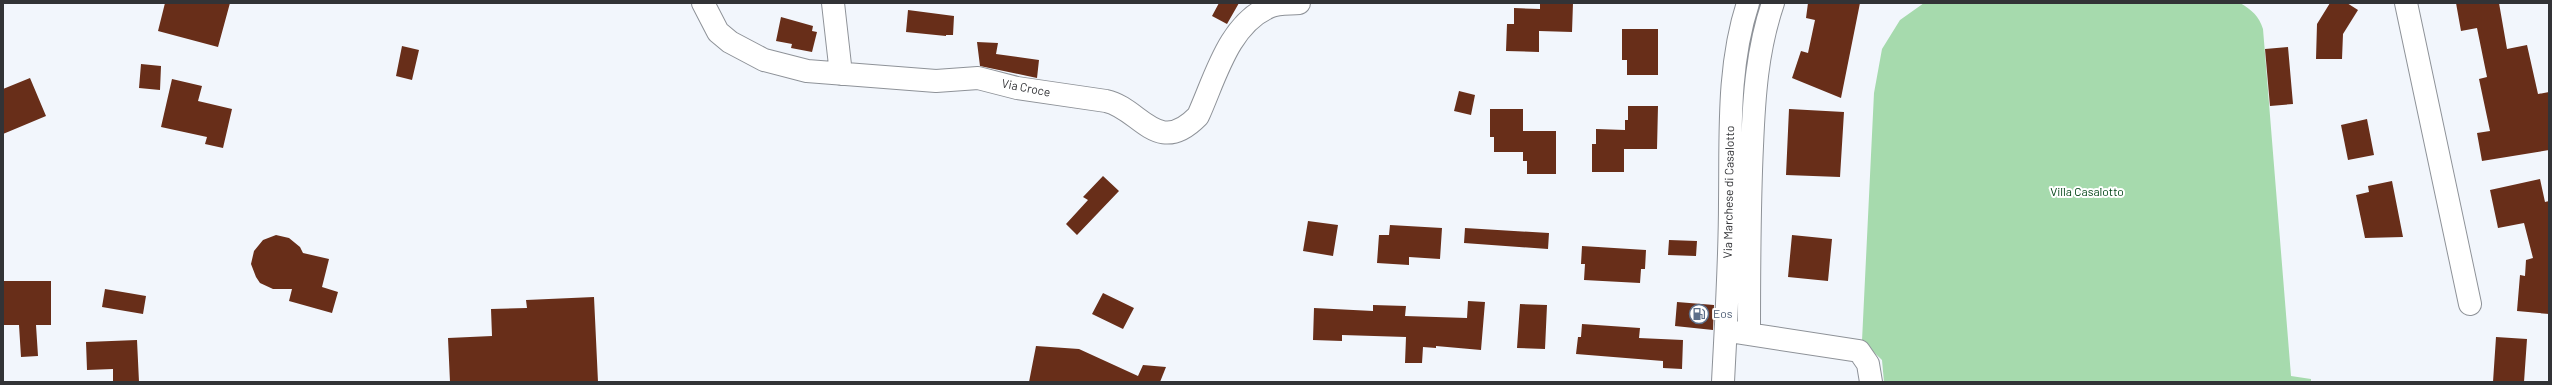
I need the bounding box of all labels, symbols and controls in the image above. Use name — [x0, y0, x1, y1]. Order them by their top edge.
street label: Via Croce — [1001, 75, 1052, 99]
street label: Via Marchese di Casalotto — [1720, 126, 1736, 258]
park label: Villa Casalotto — [2050, 184, 2124, 198]
fuel station icon: Eos — [1688, 303, 1710, 325]
place label: Eos — [1713, 306, 1733, 320]

